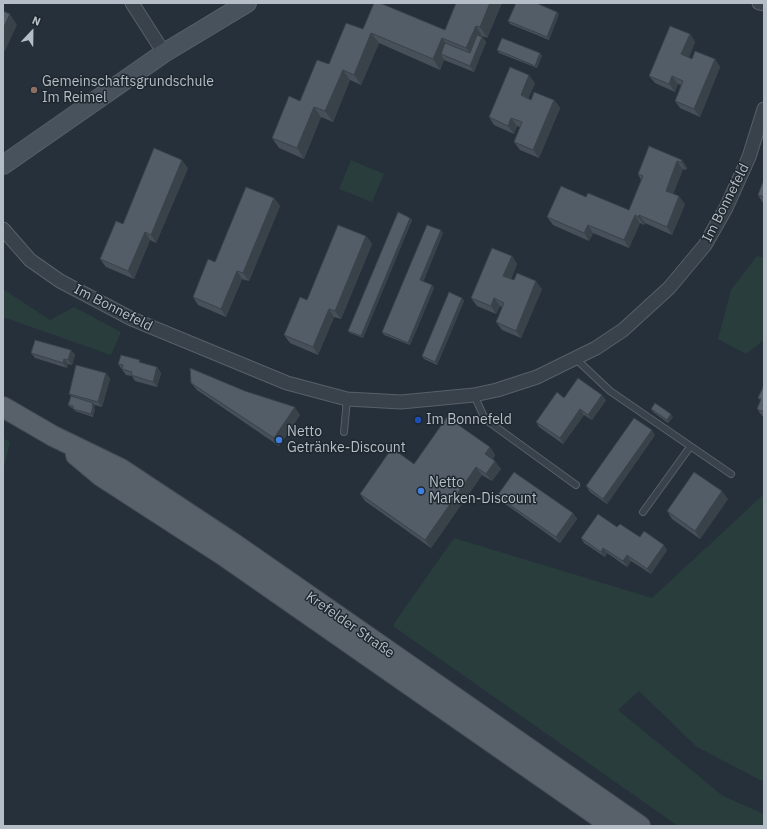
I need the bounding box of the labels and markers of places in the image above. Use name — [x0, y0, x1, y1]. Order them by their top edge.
place label: Gemeinschaftsgrundschule Im Reimel — [42, 74, 214, 106]
marker: Gemeinschaftsgrundschule Im Reimel — [29, 85, 39, 95]
place label: Im Bonnefeld — [426, 412, 512, 428]
marker: Im Bonnefeld — [413, 415, 423, 425]
place label: Netto Getränke-Discount — [287, 424, 406, 456]
marker: Netto Getränke-Discount — [274, 435, 284, 445]
place label: Netto Marken-Discount — [429, 475, 537, 508]
marker: Netto Marken-Discount — [416, 486, 426, 496]

